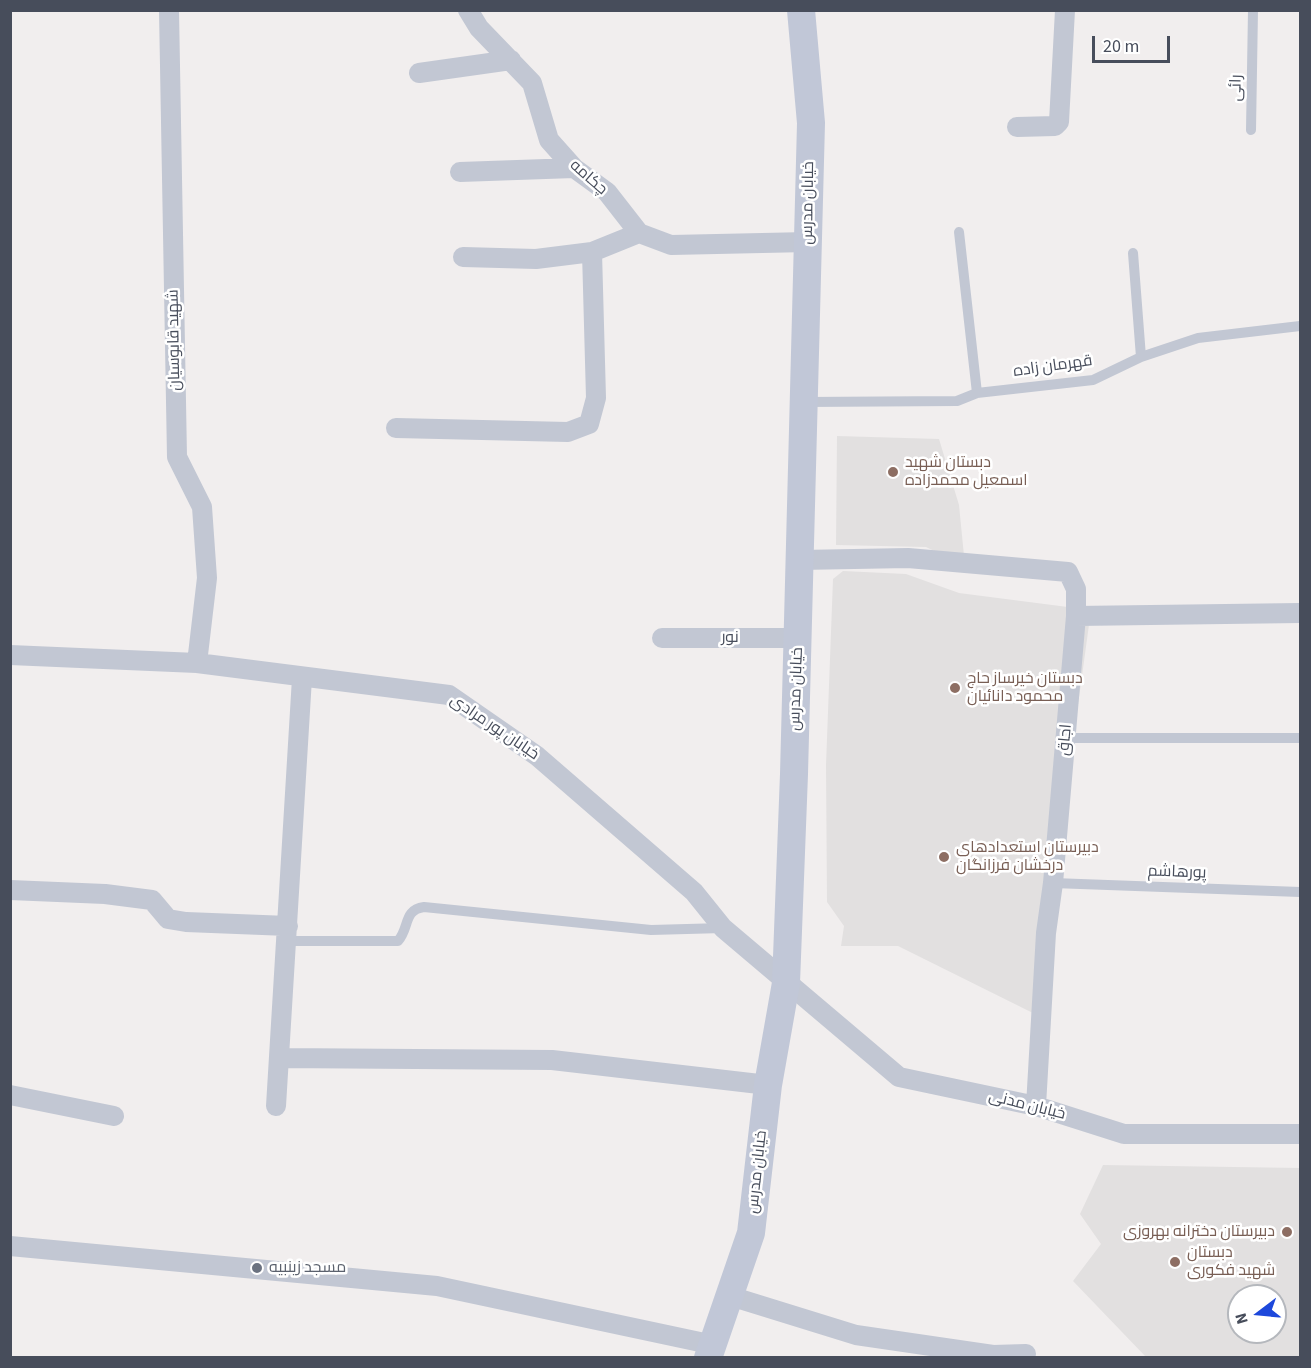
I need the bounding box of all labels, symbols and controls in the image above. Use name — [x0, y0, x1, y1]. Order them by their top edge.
scale bar — [1095, 24, 1173, 62]
text: 20 m — [1103, 34, 1139, 59]
street label: رائی — [1227, 74, 1247, 102]
street label: چکامه — [565, 156, 611, 200]
street label: خیابان مدرس — [799, 161, 819, 245]
street label: شهید قابوسیان — [165, 289, 185, 391]
street label: قهرمان زاده — [1012, 352, 1094, 382]
place label: دبستان شهید اسمعیل محمدزاده — [905, 453, 1027, 491]
marker: دبستان شهید اسمعیل محمدزاده — [886, 465, 900, 479]
street label: نور — [721, 628, 739, 648]
street label: خیابان مدرس — [786, 647, 808, 731]
place label: دبستان خیرساز حاج محمود دانائیان — [967, 669, 1083, 707]
marker: دبستان خیرساز حاج محمود دانائیان — [948, 681, 962, 695]
street label: خیابان پور مرادی — [446, 691, 542, 765]
street label: اجاق — [1055, 723, 1077, 757]
place label: دبیرستان استعدادهای درخشان فرزانگان — [956, 838, 1099, 876]
marker: دبیرستان استعدادهای درخشان فرزانگان — [937, 850, 951, 864]
street label: پورهاشم — [1147, 862, 1207, 884]
street label: خیابان مدنی — [987, 1087, 1067, 1125]
street label: خیابان مدرس — [744, 1129, 772, 1215]
place label: دبیرستان دخترانه بهروزی — [1123, 1222, 1275, 1242]
marker: دبیرستان دخترانه بهروزی — [1280, 1225, 1294, 1239]
place label: دبستان شهید فکوری — [1187, 1243, 1275, 1281]
marker: دبستان شهید فکوری — [1168, 1255, 1182, 1269]
place label: مسجد زینبیه — [269, 1258, 346, 1278]
marker: مسجد زینبیه — [250, 1261, 264, 1275]
north arrow — [1227, 1284, 1287, 1344]
text: N — [1230, 1310, 1254, 1327]

